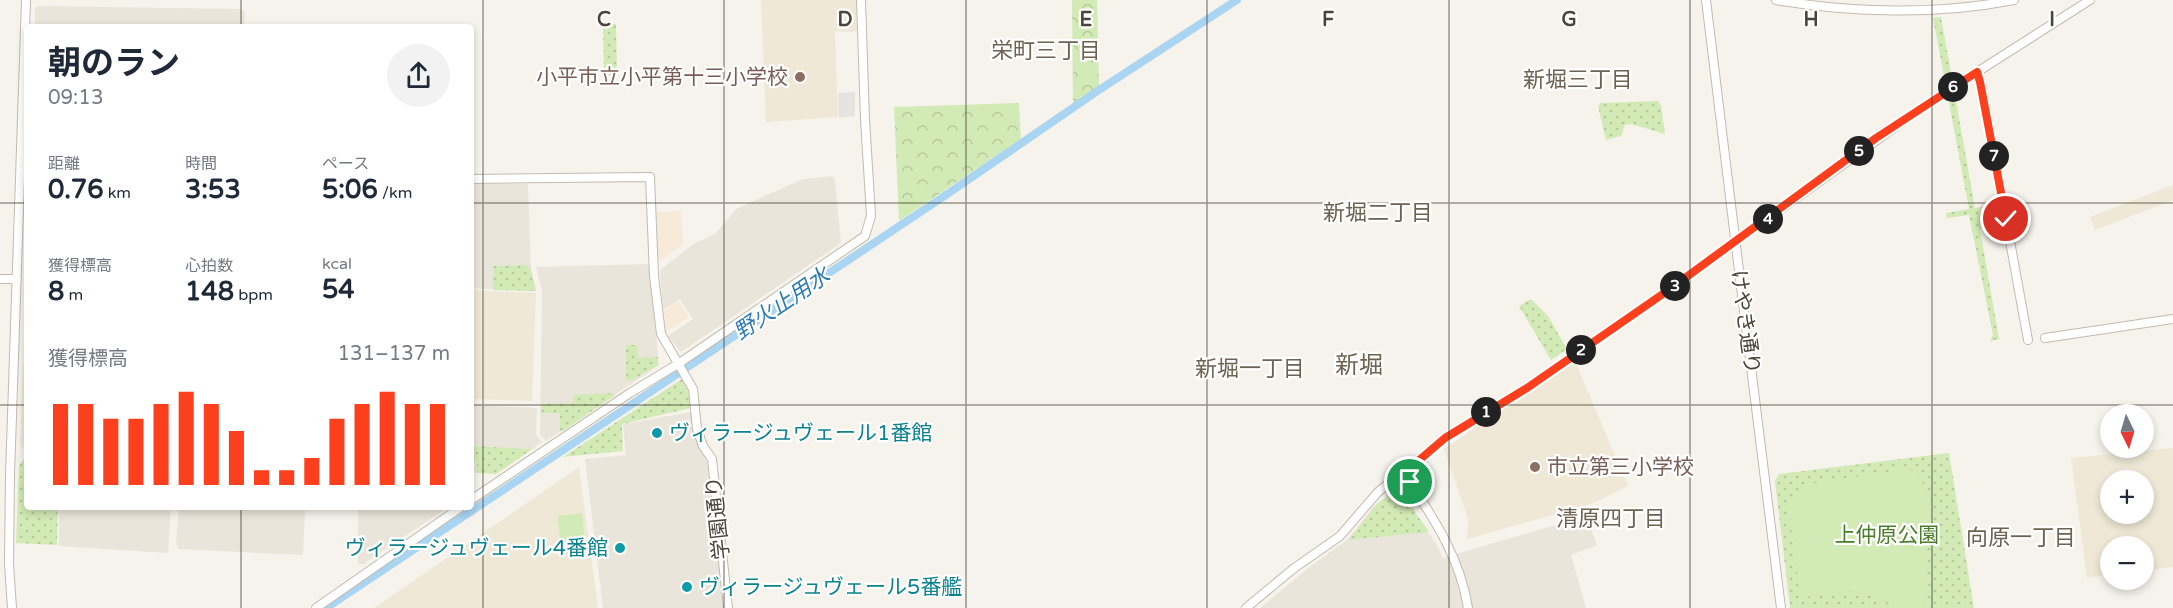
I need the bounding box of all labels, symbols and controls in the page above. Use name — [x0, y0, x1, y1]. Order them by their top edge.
text: C — [597, 8, 611, 32]
text: D — [837, 8, 853, 32]
text: E — [1080, 8, 1093, 32]
text: F — [1322, 8, 1334, 32]
text: G — [1561, 8, 1577, 32]
text: H — [1803, 8, 1819, 32]
text: I — [2049, 8, 2055, 32]
district label: 栄町三丁目 — [991, 38, 1101, 64]
text: 朝のラン — [48, 44, 180, 83]
button: share — [387, 44, 450, 107]
place label: 小平市立小平第十三小学校 — [536, 65, 788, 90]
district label: 新堀三丁目 — [1523, 67, 1633, 93]
marker: 小平市立小平第十三小学校 — [793, 70, 807, 84]
pin: 6 — [1938, 72, 1968, 102]
text: 6 — [1948, 77, 1958, 97]
text: 09:13 — [48, 86, 103, 110]
pin: 5 — [1844, 136, 1874, 166]
text: 5 — [1854, 141, 1864, 161]
pin: 7 — [1979, 141, 2009, 171]
text: 7 — [1989, 146, 1999, 166]
text: 距離 — [48, 154, 80, 174]
text: 時間 — [185, 154, 217, 174]
text: ペース — [322, 154, 369, 174]
text: 0.76 — [48, 174, 103, 205]
text: 3:53 — [185, 174, 241, 205]
text: 5:06 — [322, 174, 378, 205]
text: km — [103, 183, 131, 203]
text: /km — [378, 183, 412, 203]
pin — [1980, 193, 2031, 244]
district label: 新堀二丁目 — [1323, 200, 1433, 226]
icon: check — [1989, 202, 2022, 235]
pin: 4 — [1753, 204, 1783, 234]
text: 4 — [1763, 209, 1773, 229]
text: kcal — [322, 254, 352, 274]
text: 獲得標高 — [48, 256, 112, 276]
text: 心拍数 — [185, 256, 233, 276]
water label: 野火止用水 — [729, 261, 837, 346]
street label: けやき通り — [1725, 268, 1765, 376]
pin: 3 — [1660, 271, 1690, 301]
text: 54 — [322, 274, 355, 305]
text: 8 — [48, 276, 64, 307]
text: 148 — [185, 276, 234, 307]
text: 3 — [1670, 276, 1680, 296]
text: m — [64, 285, 83, 305]
text: bpm — [234, 285, 273, 305]
pin: 2 — [1566, 335, 1596, 365]
text: 2 — [1576, 340, 1586, 360]
text: 131–137 m — [337, 342, 450, 366]
text: 獲得標高 — [48, 347, 128, 371]
district label: 新堀 — [1335, 351, 1383, 380]
district label: 新堀一丁目 — [1195, 356, 1305, 382]
pin: 1 — [1471, 397, 1501, 427]
text: 1 — [1481, 402, 1491, 422]
north arrow — [2100, 404, 2154, 458]
map controls — [2100, 404, 2154, 590]
place label: ヴィラージュヴェール1番館 — [669, 421, 932, 446]
marker: ヴィラージュヴェール1番館 — [650, 426, 664, 440]
place label: 市立第三小学校 — [1547, 455, 1694, 480]
pin — [1384, 456, 1435, 507]
marker: 市立第三小学校 — [1528, 460, 1542, 474]
icon: arrive — [1393, 465, 1426, 498]
button: + — [2100, 470, 2154, 524]
street label: 学園通り — [701, 475, 735, 561]
district label: 清原四丁目 — [1556, 506, 1666, 532]
park label: 上仲原公園 — [1835, 523, 1940, 548]
district label: 向原一丁目 — [1966, 525, 2076, 551]
place label: ヴィラージュヴェール4番館 — [345, 536, 608, 561]
button: − — [2100, 536, 2154, 590]
marker: ヴィラージュヴェール4番館 — [613, 541, 627, 555]
place label: ヴィラージュヴェール5番艦 — [699, 575, 962, 600]
marker: ヴィラージュヴェール5番艦 — [680, 580, 694, 594]

